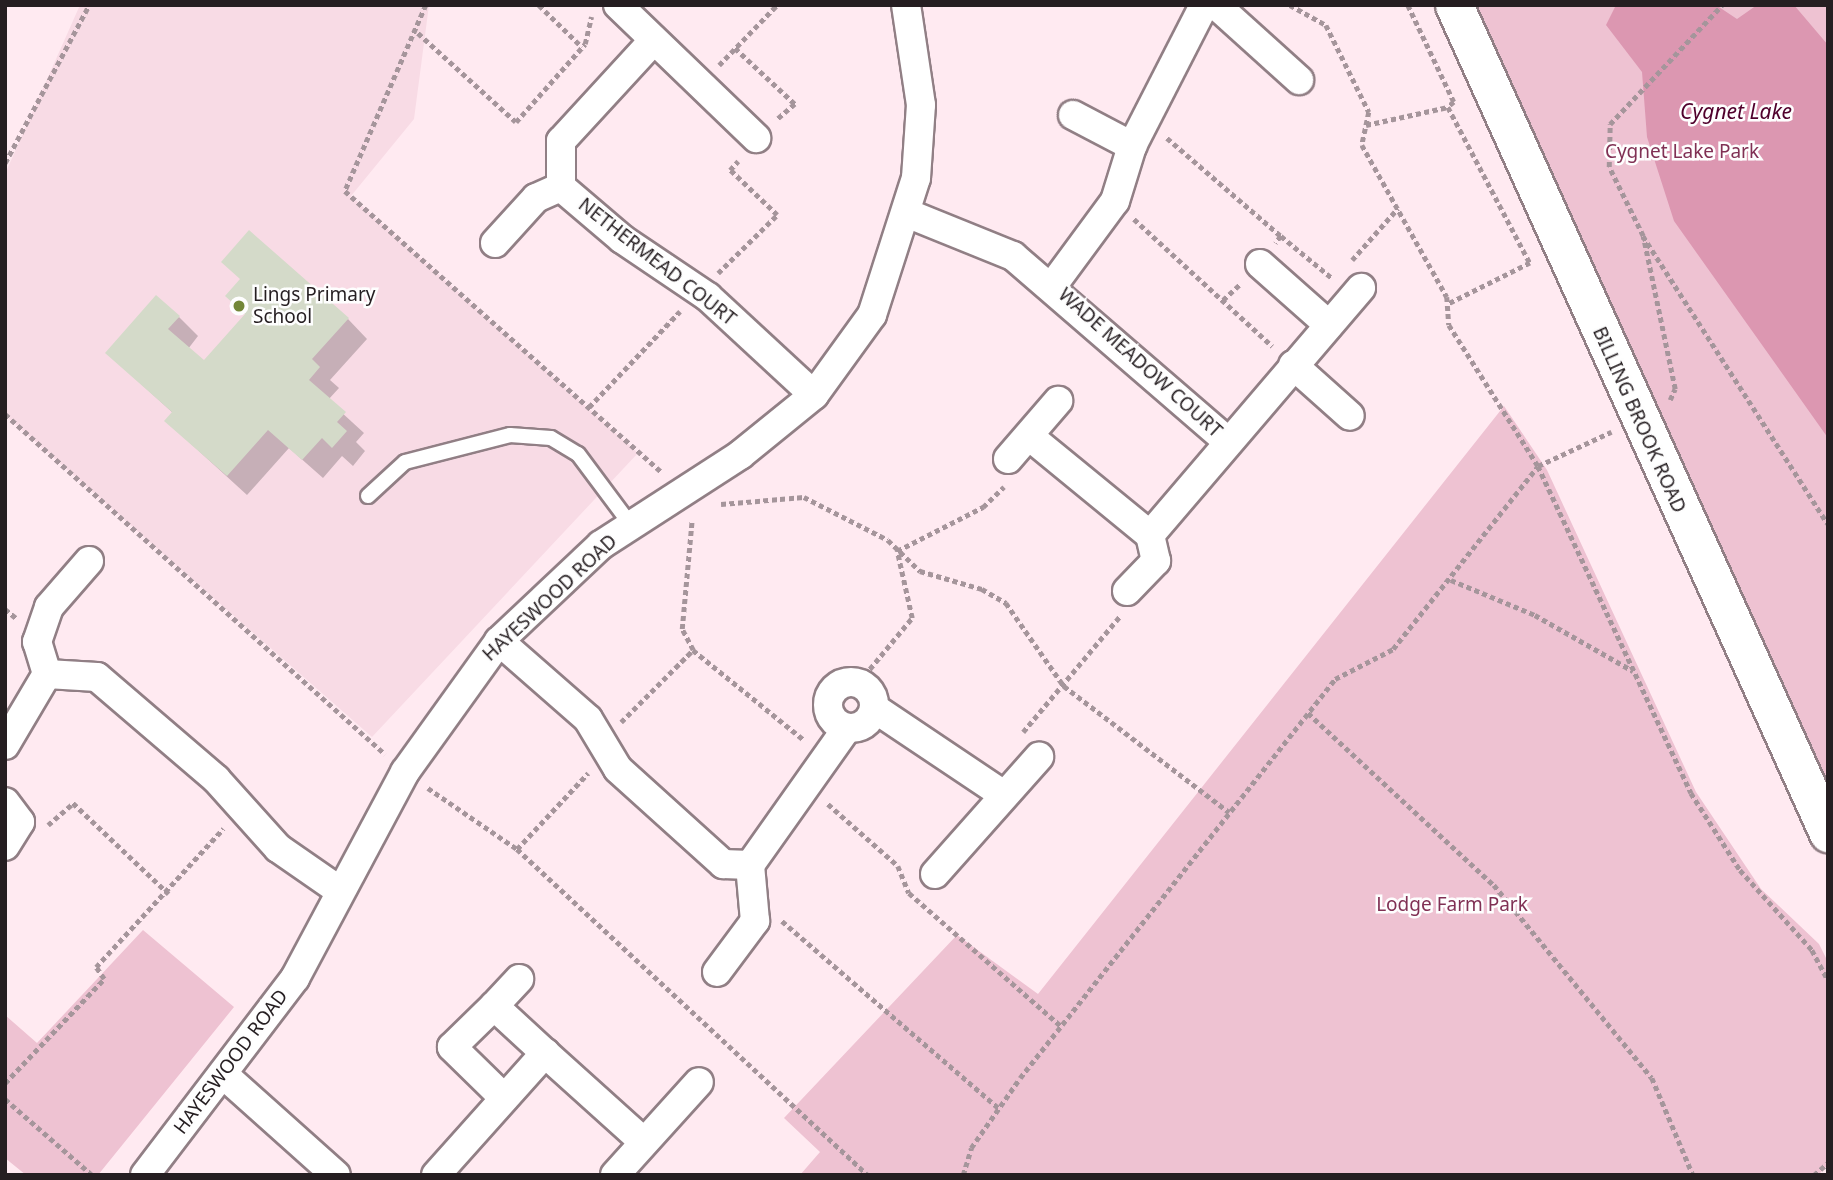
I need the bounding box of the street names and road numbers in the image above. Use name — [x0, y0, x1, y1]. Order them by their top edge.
street label: NETHERMEAD COURT — [574, 193, 740, 331]
street label: WADE MEADOW COURT — [1054, 284, 1226, 442]
street label: BILLING BROOK ROAD — [1588, 323, 1690, 517]
street label: HAYESWOOD ROAD — [478, 530, 622, 666]
street label: HAYESWOOD ROAD — [169, 985, 293, 1139]

